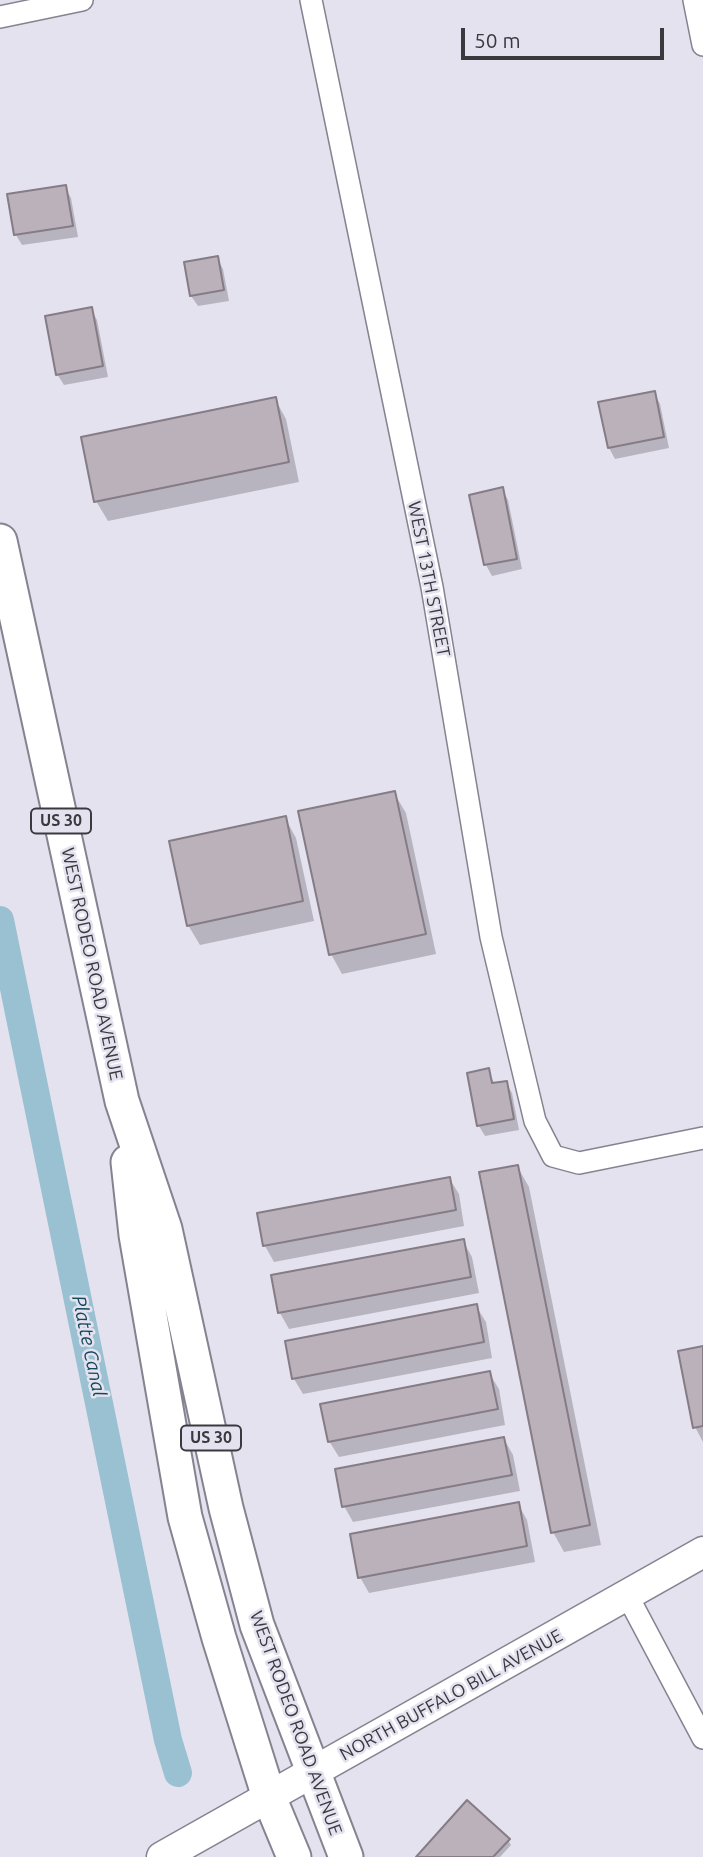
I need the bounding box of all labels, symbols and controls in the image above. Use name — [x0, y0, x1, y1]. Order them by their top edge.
scale bar — [465, 14, 668, 58]
text: 50 m — [474, 28, 521, 52]
street label: WEST 13TH STREET — [403, 499, 455, 659]
road number: US 30 — [31, 808, 91, 834]
street label: WEST RODEO ROAD AVENUE — [57, 846, 127, 1082]
water label: Platte Canal — [67, 1293, 111, 1399]
road number: US 30 — [181, 1426, 241, 1450]
street label: WEST RODEO ROAD AVENUE — [245, 1608, 347, 1838]
street label: NORTH BUFFALO BILL AVENUE — [336, 1625, 566, 1765]

